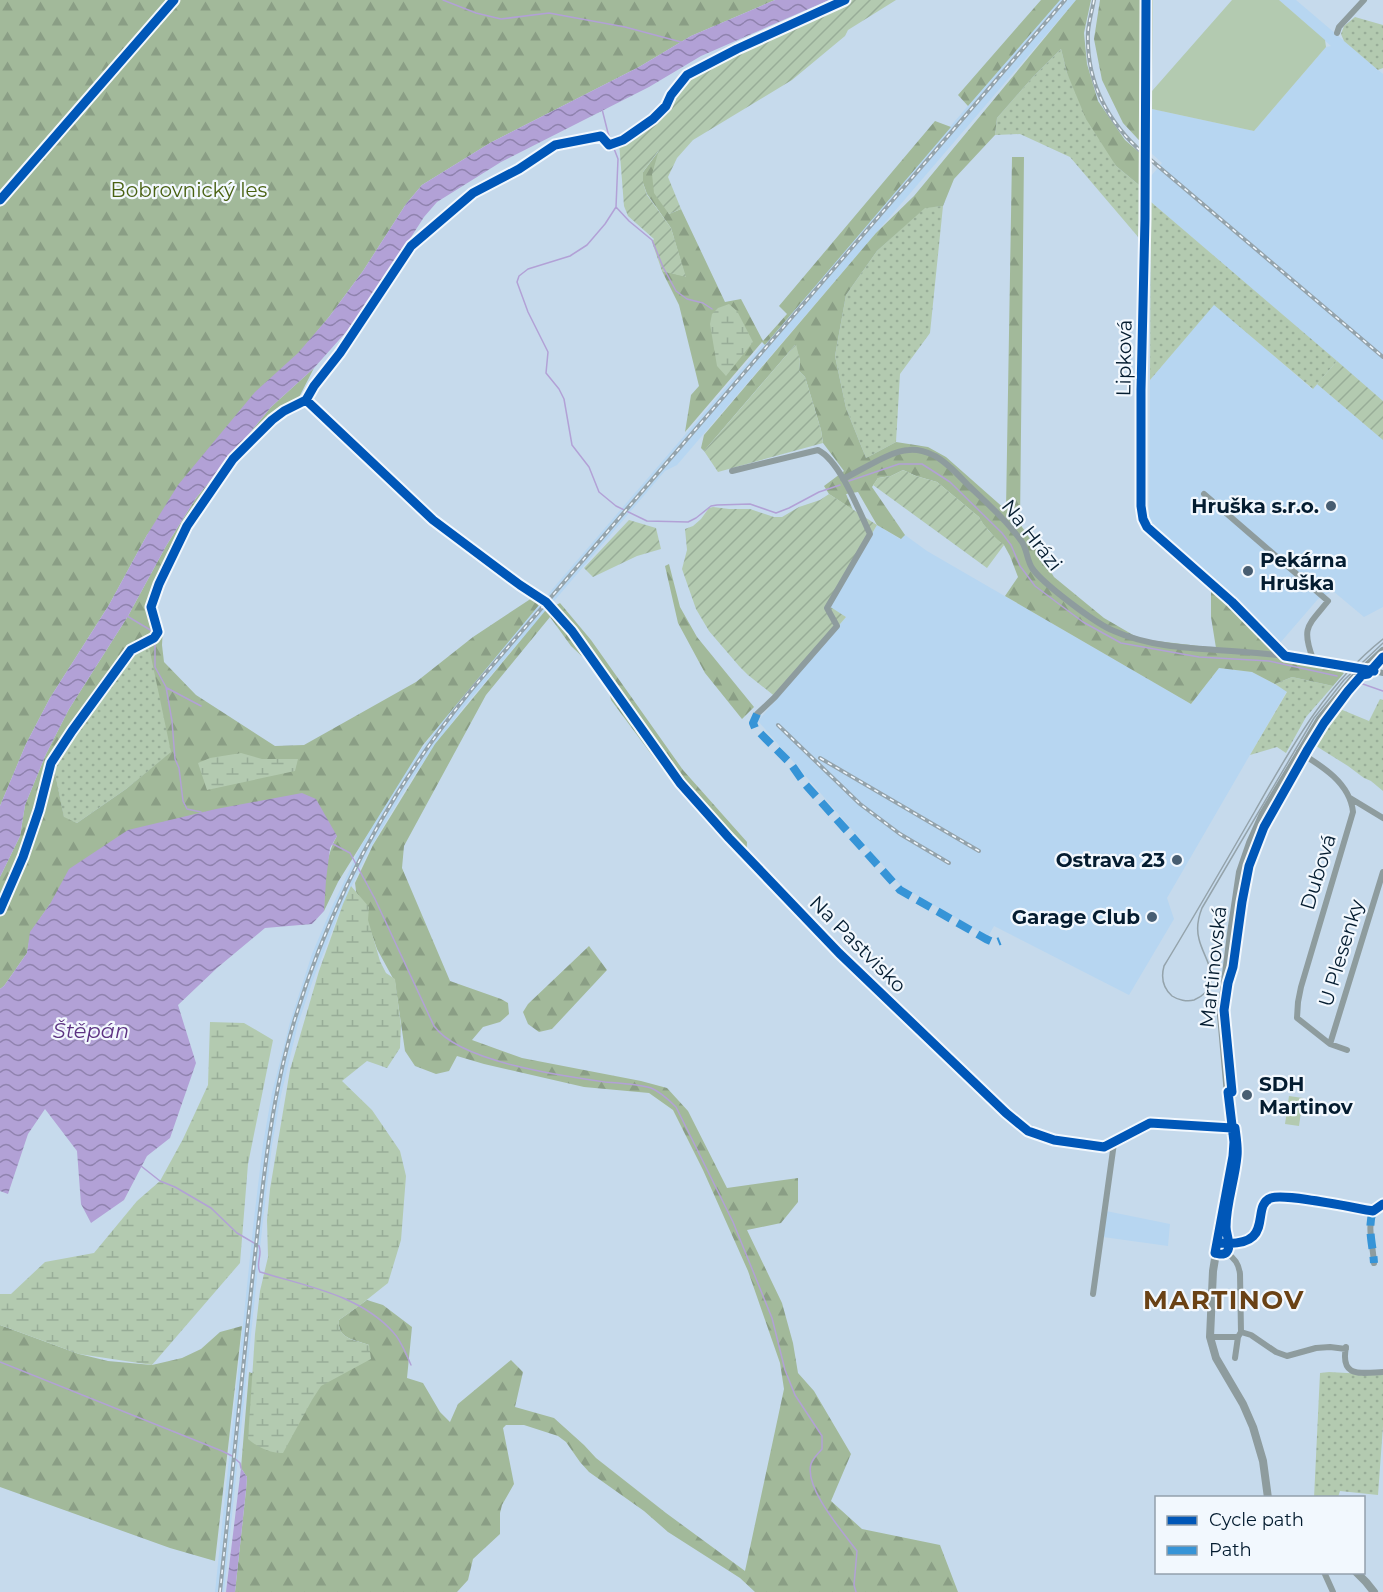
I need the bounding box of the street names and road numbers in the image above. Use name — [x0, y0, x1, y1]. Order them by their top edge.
street label: Lipková — [1111, 319, 1137, 397]
street label: Na Hrázi — [997, 494, 1067, 576]
street label: Dubová — [1295, 831, 1341, 913]
street label: Na Pastvisko — [805, 891, 911, 997]
street label: U Plesenky — [1313, 896, 1369, 1009]
street label: Martinovská — [1195, 905, 1231, 1029]

